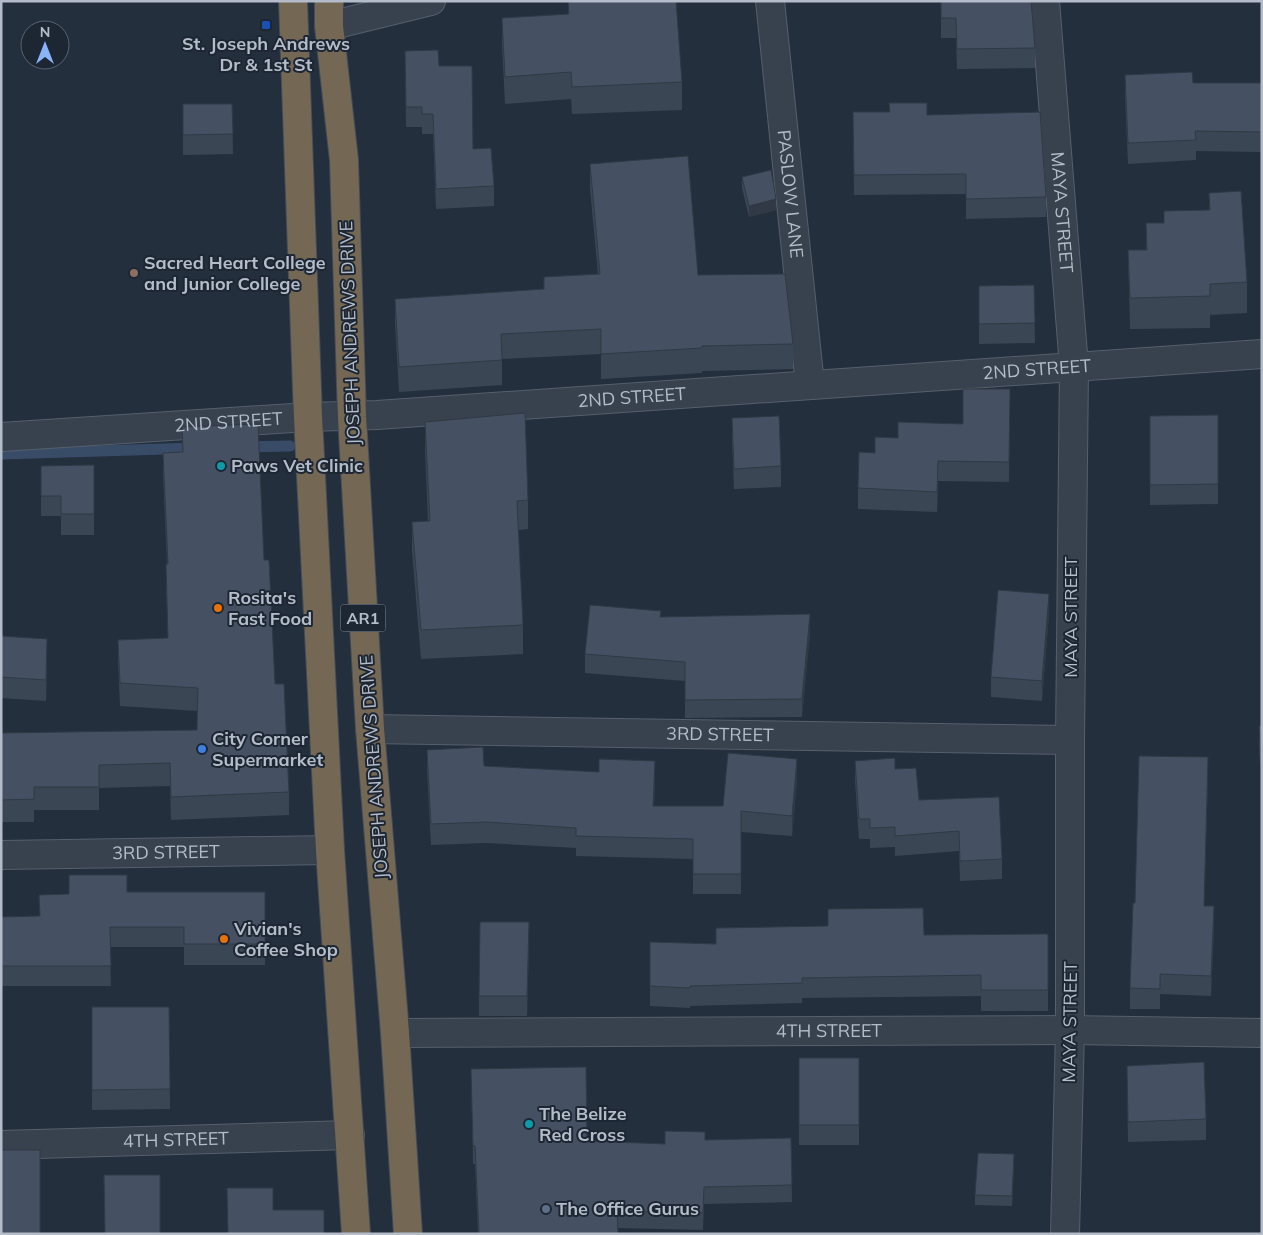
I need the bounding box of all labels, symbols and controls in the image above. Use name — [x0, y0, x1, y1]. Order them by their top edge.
marker: St. Joseph Andrews Dr & 1st St — [260, 19, 272, 31]
north arrow — [20, 20, 70, 70]
text: N — [40, 23, 50, 41]
place label: St. Joseph Andrews Dr & 1st St — [182, 32, 350, 76]
street label: PASLOW LANE — [772, 129, 809, 259]
street label: MAYA STREET — [1046, 151, 1079, 274]
street label: JOSEPH ANDREWS DRIVE — [334, 221, 365, 445]
place label: Sacred Heart College and Junior College — [144, 251, 326, 295]
marker: Sacred Heart College and Junior College — [128, 267, 140, 279]
street label: 2ND STREET — [982, 354, 1092, 384]
street label: 2ND STREET — [577, 382, 687, 412]
street label: 2ND STREET — [174, 407, 284, 437]
place label: Paws Vet Clinic — [231, 454, 363, 477]
marker: Paws Vet Clinic — [215, 460, 227, 472]
street label: MAYA STREET — [1059, 556, 1082, 678]
place label: Rosita's Fast Food — [228, 586, 312, 630]
marker: Rosita's Fast Food — [212, 602, 224, 614]
road number: AR1 — [340, 604, 386, 632]
street label: JOSEPH ANDREWS DRIVE — [354, 654, 393, 880]
street label: 3RD STREET — [666, 722, 774, 746]
place label: City Corner Supermarket — [212, 727, 323, 771]
marker: City Corner Supermarket — [196, 743, 208, 755]
street label: 3RD STREET — [112, 840, 220, 864]
place label: Vivian's Coffee Shop — [233, 917, 338, 961]
marker: Vivian's Coffee Shop — [218, 933, 230, 945]
street label: MAYA STREET — [1057, 961, 1082, 1083]
street label: 4TH STREET — [776, 1019, 882, 1042]
place label: The Belize Red Cross — [539, 1102, 627, 1146]
marker: The Belize Red Cross — [523, 1118, 535, 1130]
street label: 4TH STREET — [122, 1126, 230, 1153]
place label: The Office Gurus — [556, 1197, 699, 1220]
marker: The Office Gurus — [540, 1203, 552, 1215]

